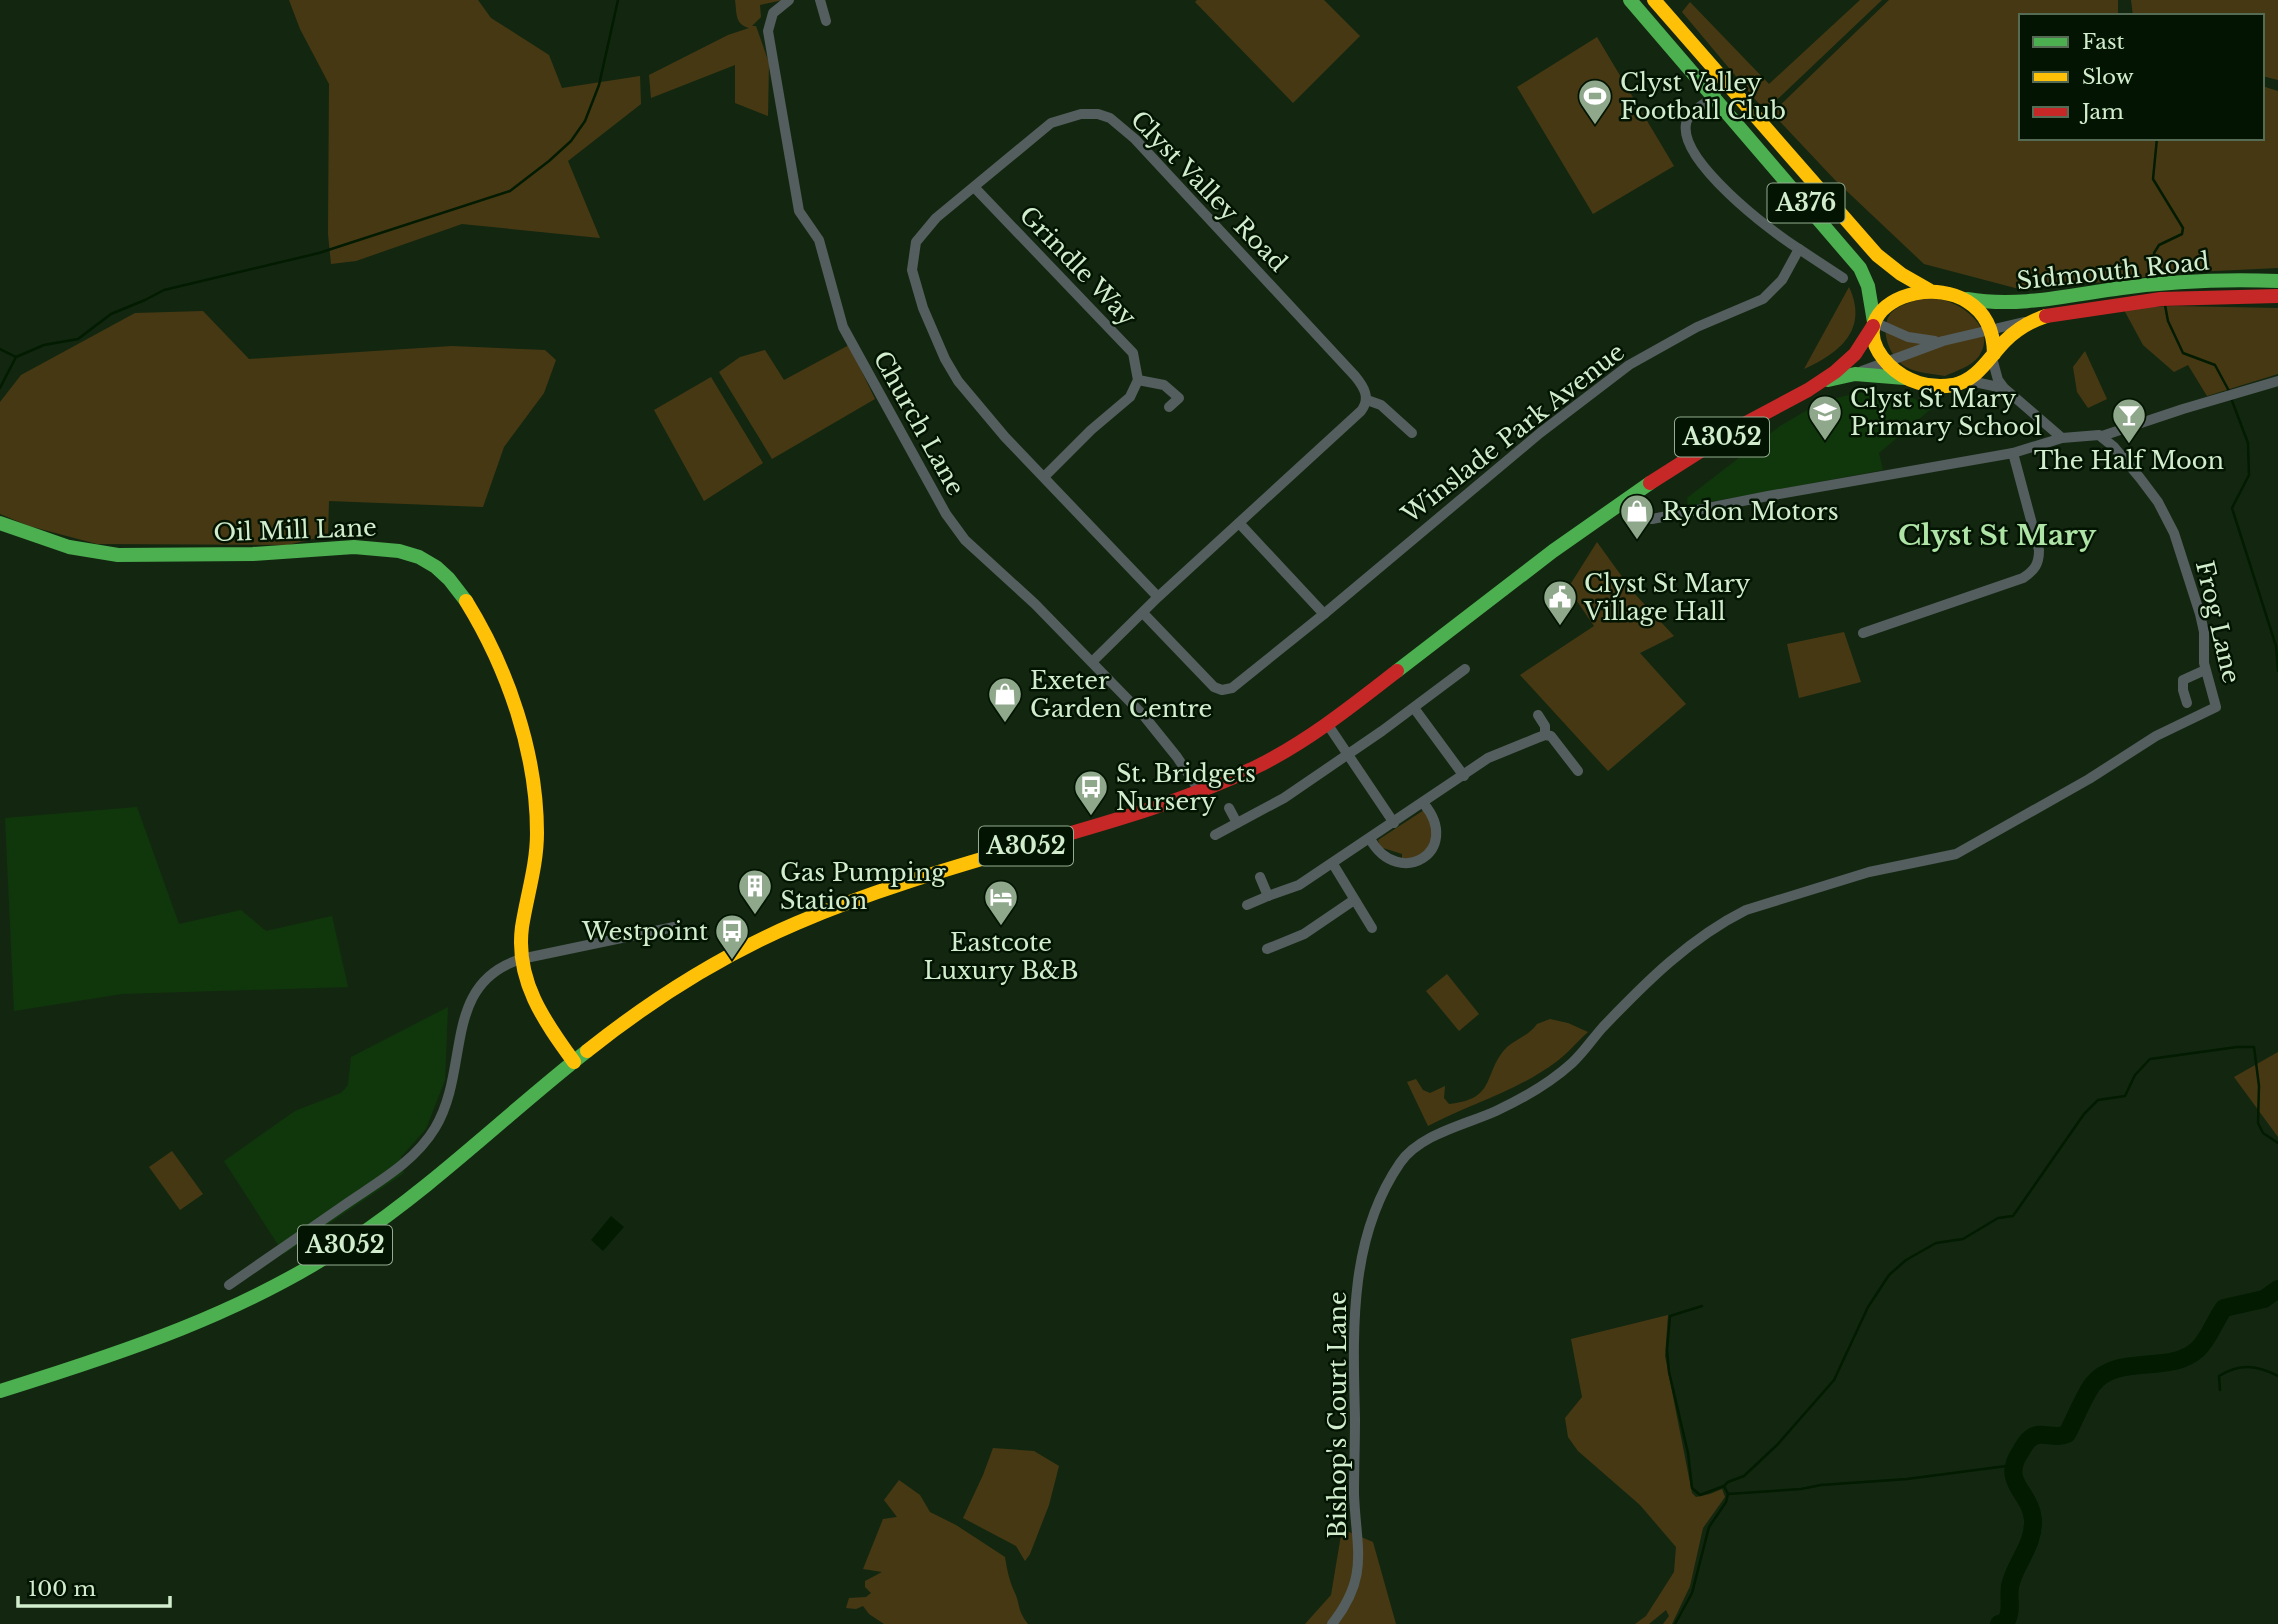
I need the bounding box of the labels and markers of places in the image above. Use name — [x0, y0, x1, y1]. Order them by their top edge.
place label: Clyst Valley Football Club — [1620, 68, 1786, 125]
sports icon: Clyst Valley Football Club — [1576, 77, 1614, 126]
place label: Clyst St Mary Primary School — [1850, 384, 2042, 441]
school or university icon: Clyst St Mary Primary School — [1806, 393, 1844, 442]
bar icon: The Half Moon — [2110, 396, 2148, 445]
place label: The Half Moon — [2034, 446, 2224, 475]
shop icon: Rydon Motors — [1618, 492, 1656, 541]
place label: Rydon Motors — [1662, 497, 1839, 526]
place label: Clyst St Mary Village Hall — [1583, 569, 1751, 626]
public building icon: Clyst St Mary Village Hall — [1541, 578, 1579, 627]
place label: Exeter Garden Centre — [1030, 666, 1212, 723]
shop icon: Exeter Garden Centre — [986, 675, 1024, 724]
place label: St. Bridgets Nursery — [1116, 759, 1256, 816]
bus stop icon: St. Bridgets Nursery — [1072, 768, 1110, 817]
place label: Gas Pumping Station — [780, 858, 946, 915]
building icon: Gas Pumping Station — [736, 867, 774, 916]
hotel icon: Eastcote Luxury B&B — [982, 878, 1020, 927]
bus stop icon: Westpoint — [713, 912, 751, 961]
place label: Westpoint — [581, 917, 708, 946]
place label: Eastcote Luxury B&B — [923, 928, 1079, 985]

